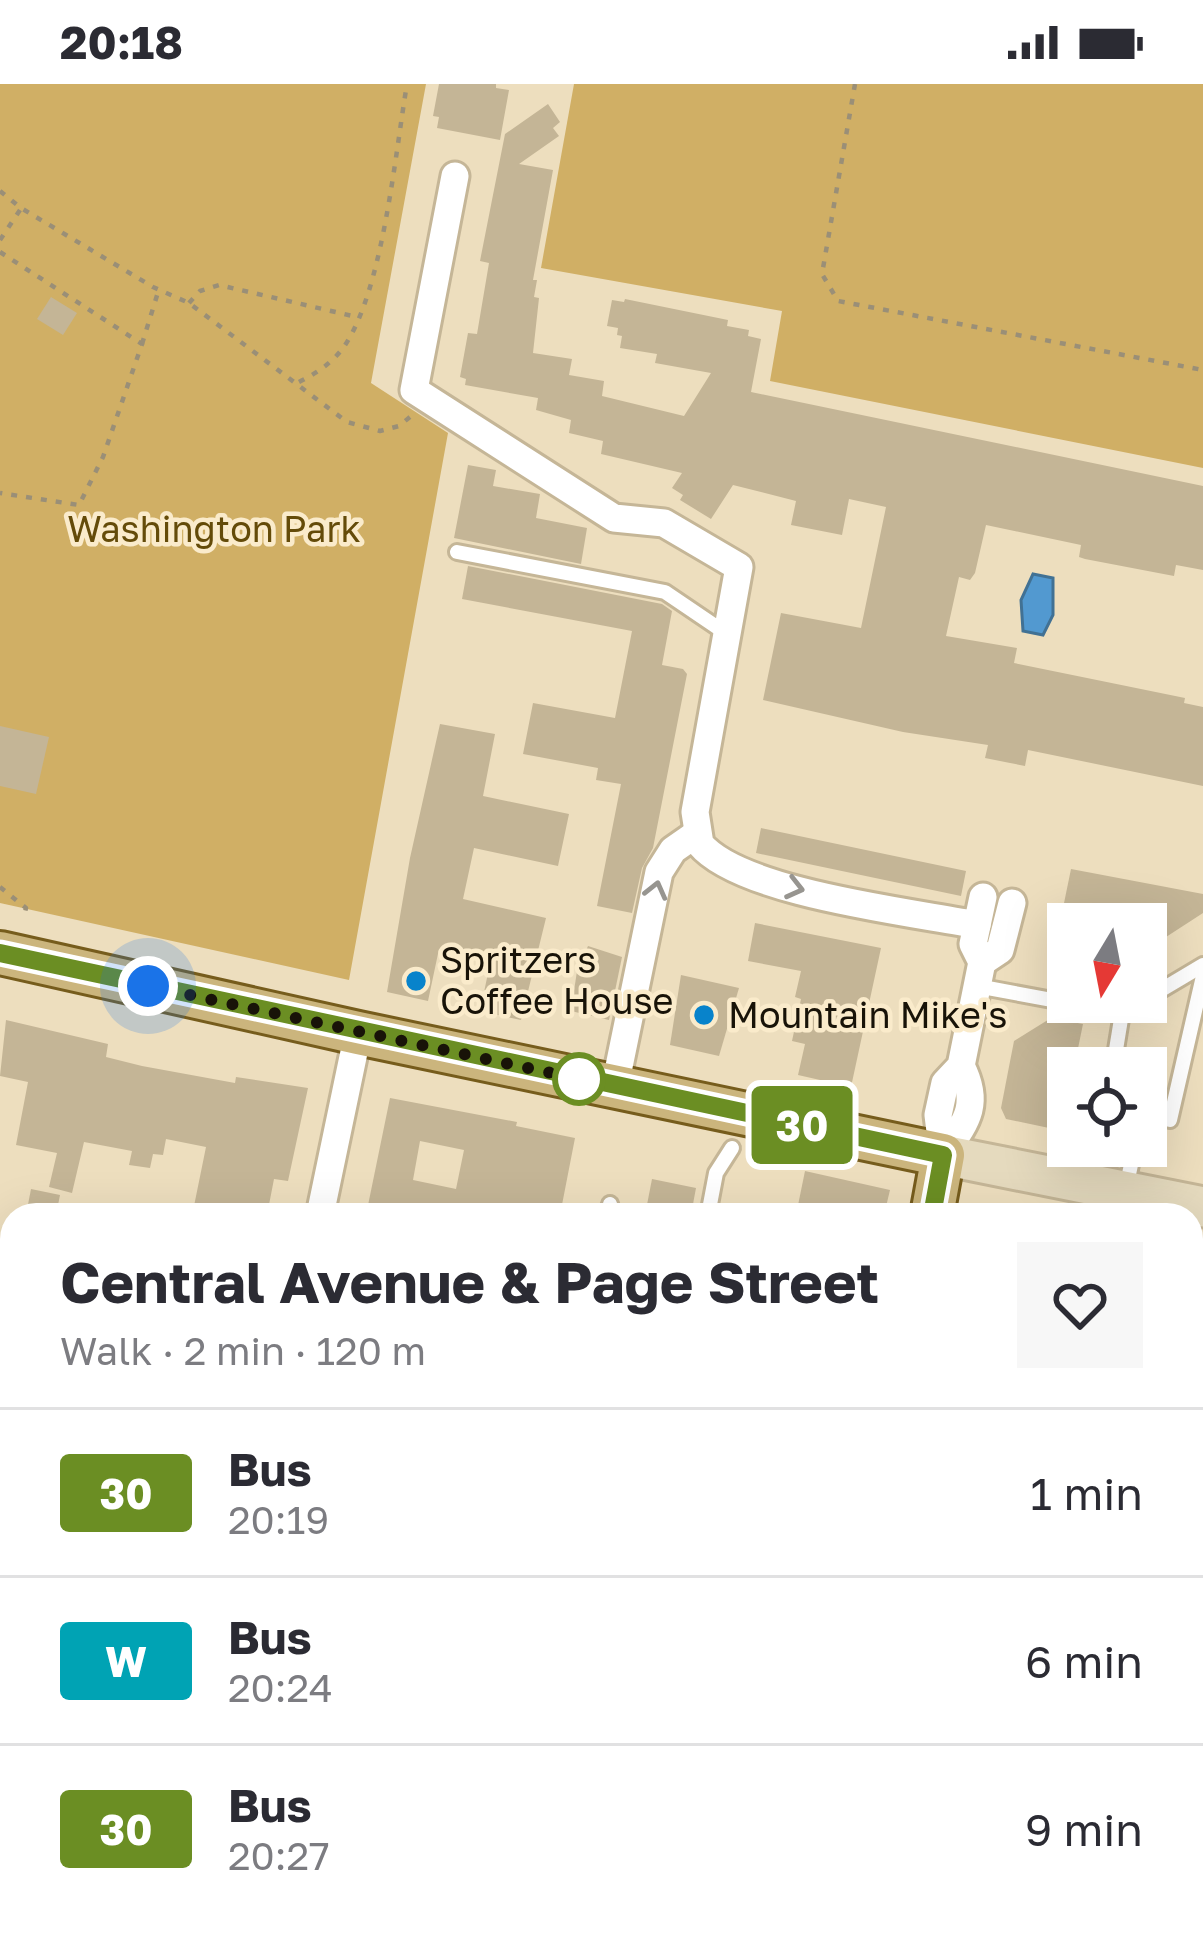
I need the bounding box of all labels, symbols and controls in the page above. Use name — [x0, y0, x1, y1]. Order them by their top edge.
text: 20:18 — [60, 15, 183, 69]
park label: Washington Park — [67, 507, 361, 550]
one-way arrow — [784, 874, 804, 899]
one-way arrow — [642, 880, 667, 900]
north arrow — [1047, 903, 1167, 1023]
map controls — [1047, 903, 1167, 1167]
place label: Spritzers Coffee House — [440, 938, 673, 1022]
your location — [118, 956, 178, 1016]
marker: Spritzers Coffee House — [403, 968, 429, 994]
place label: Mountain Mike's — [728, 993, 1007, 1036]
marker: Mountain Mike's — [691, 1002, 717, 1028]
button: locate — [1047, 1047, 1167, 1167]
unlabelled marker — [554, 1054, 604, 1104]
line badge: 30 — [748, 1086, 856, 1164]
text: 30 — [776, 1100, 828, 1150]
button: heart — [1017, 1242, 1143, 1368]
text: Central Avenue & Page Street — [60, 1247, 879, 1316]
text: Walk · 2 min · 120 m — [60, 1327, 426, 1374]
text: Bus — [228, 1442, 312, 1496]
text: 1 min — [1030, 1466, 1143, 1520]
text: 30 — [100, 1468, 152, 1518]
text: 20:19 — [228, 1496, 329, 1543]
text: Bus — [228, 1610, 312, 1664]
text: 6 min — [1025, 1634, 1143, 1688]
text: W — [105, 1636, 147, 1686]
text: 20:24 — [228, 1664, 333, 1711]
text: Bus — [228, 1778, 312, 1832]
text: 9 min — [1025, 1802, 1143, 1856]
text: 30 — [100, 1804, 152, 1854]
text: 20:27 — [228, 1832, 330, 1879]

